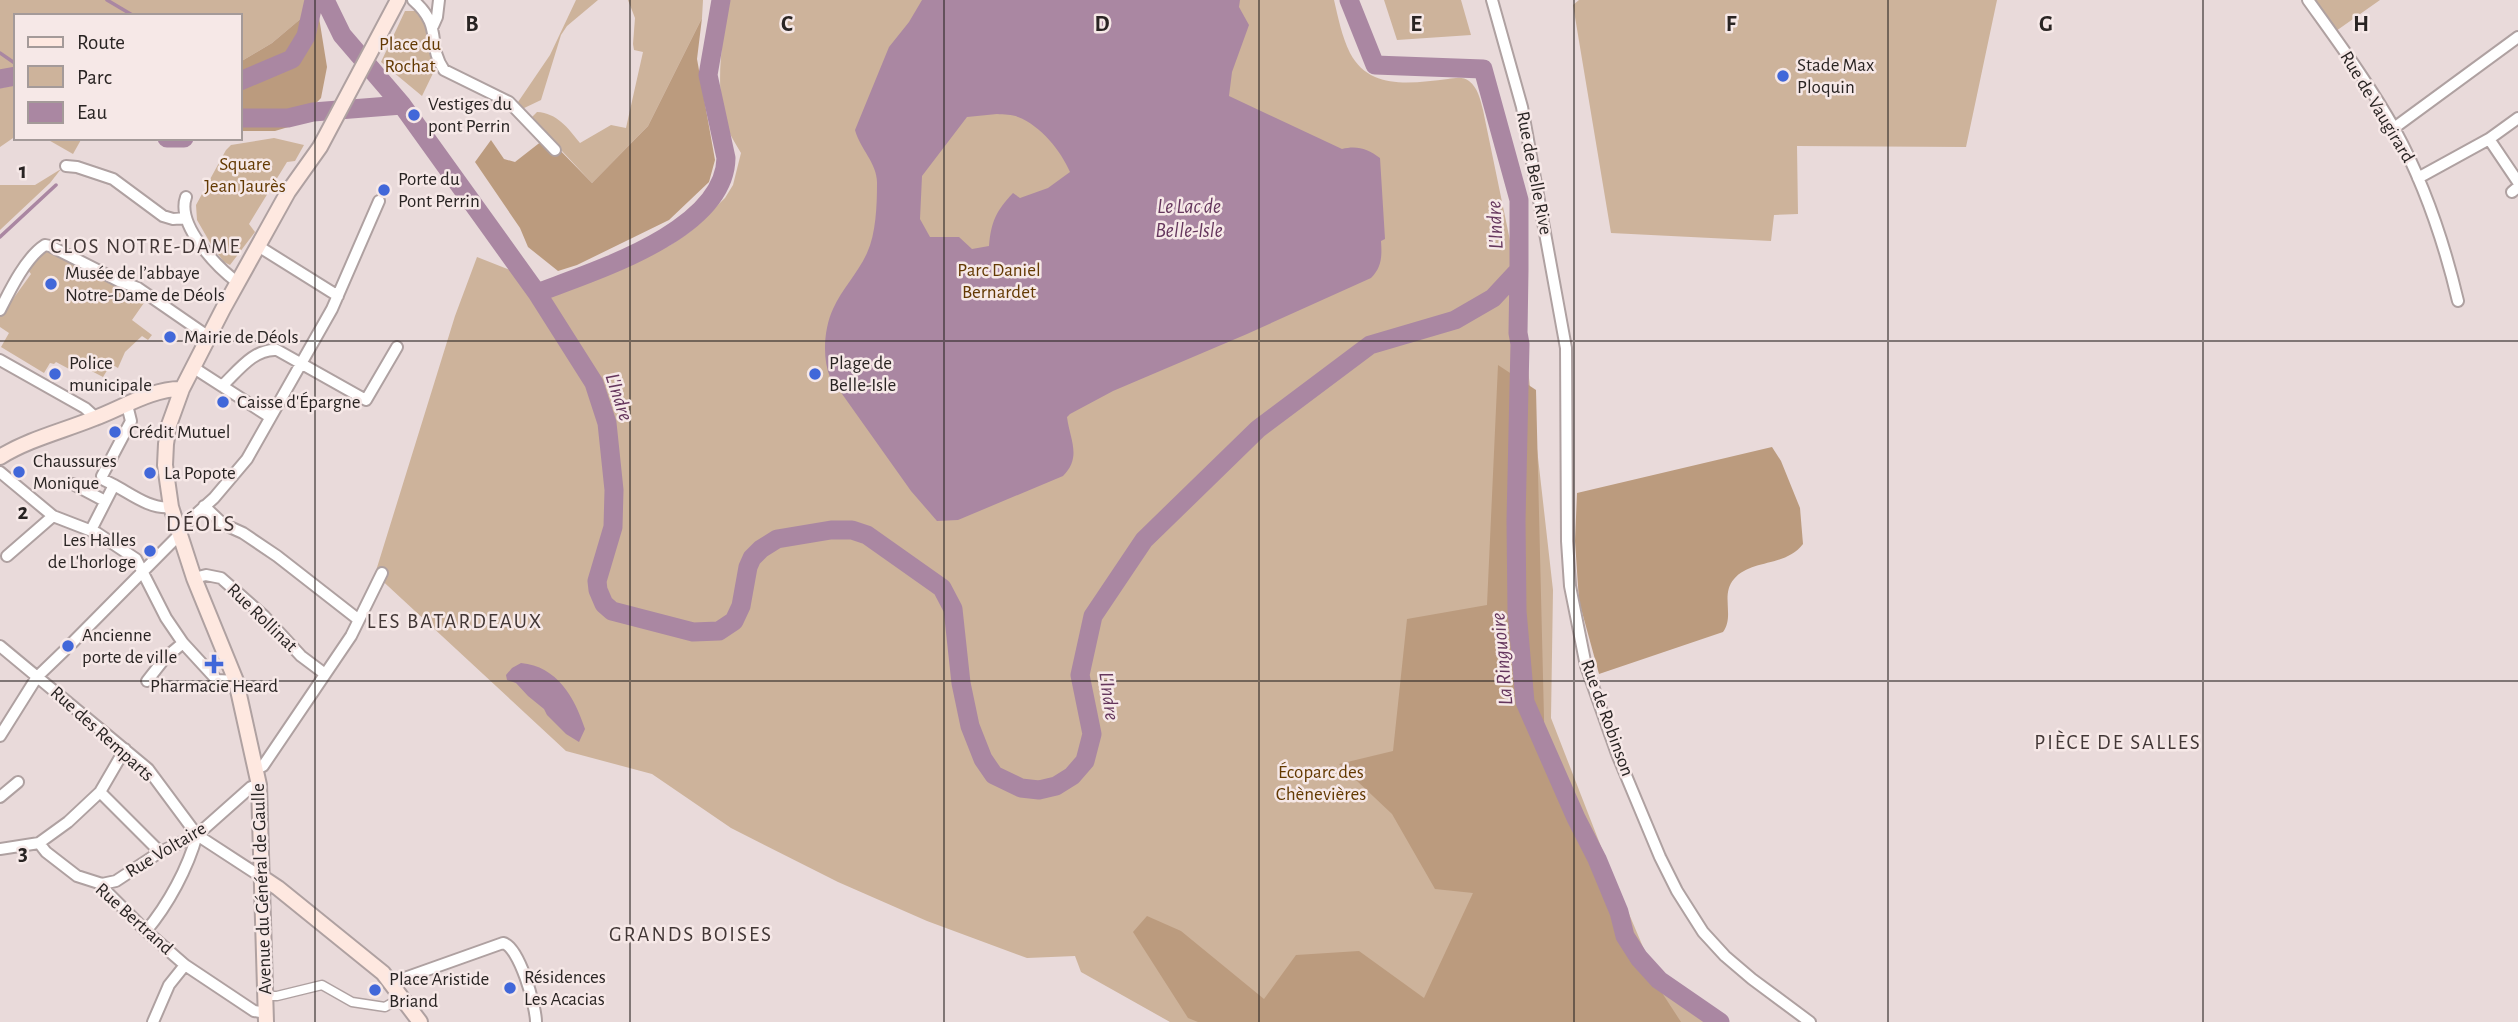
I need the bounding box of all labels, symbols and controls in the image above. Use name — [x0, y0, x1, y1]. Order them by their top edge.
text: B — [465, 13, 479, 36]
text: C — [781, 13, 793, 36]
text: D — [1094, 13, 1110, 36]
text: E — [1410, 13, 1422, 36]
text: F — [1726, 13, 1737, 36]
text: G — [2039, 13, 2053, 36]
text: H — [2353, 13, 2369, 36]
legend — [14, 14, 242, 140]
text: Route — [77, 32, 125, 53]
park label: Place du Rochat — [379, 35, 441, 76]
street label: Rue de Vaugirard — [2336, 48, 2418, 166]
place label: Stade Max Ploquin — [1797, 56, 1874, 97]
text: Parc — [77, 67, 112, 88]
marker: Stade Max Ploquin — [1775, 68, 1791, 84]
place label: Vestiges du pont Perrin — [428, 95, 512, 136]
text: Eau — [77, 102, 107, 123]
marker: Vestiges du pont Perrin — [406, 107, 422, 123]
street label: Rue de Belle Rive — [1513, 110, 1555, 236]
park label: Square Jean Jaurès — [204, 155, 286, 196]
text: 1 — [19, 160, 27, 183]
place label: Porte du Pont Perrin — [398, 170, 480, 211]
marker: Porte du Pont Perrin — [376, 182, 392, 198]
water label: Le Lac de Belle-Isle — [1155, 196, 1223, 241]
water label: L'Indre — [1483, 200, 1507, 250]
district label: CLOS NOTRE-DAME — [50, 236, 242, 257]
park label: Parc Daniel Bernardet — [957, 261, 1041, 302]
place label: Musée de l’abbaye Notre-Dame de Déols — [65, 264, 225, 305]
marker: Musée de l’abbaye Notre-Dame de Déols — [43, 276, 59, 292]
place label: Mairie de Déols — [184, 328, 299, 347]
marker: Mairie de Déols — [162, 329, 178, 345]
place label: Police municipale — [69, 354, 152, 395]
place label: Plage de Belle-Isle — [829, 354, 896, 395]
marker: Police municipale — [47, 366, 63, 382]
marker: Plage de Belle-Isle — [807, 366, 823, 382]
water label: L'Indre — [601, 371, 637, 423]
place label: Caisse d'Épargne — [237, 391, 361, 412]
marker: Caisse d'Épargne — [215, 394, 231, 410]
place label: Crédit Mutuel — [129, 423, 231, 442]
marker: Crédit Mutuel — [107, 424, 123, 440]
place label: Chaussures Monique — [33, 452, 117, 493]
marker: Chaussures Monique — [11, 464, 27, 480]
place label: La Popote — [164, 464, 236, 483]
marker: La Popote — [142, 465, 158, 481]
text: 2 — [18, 501, 29, 524]
district label: DÉOLS — [166, 510, 236, 536]
place label: Les Halles de L'horloge — [48, 531, 136, 572]
marker: Les Halles de L'horloge — [142, 543, 158, 559]
street label: Rue Rollinat — [223, 580, 301, 656]
district label: LES BATARDEAUX — [367, 611, 543, 632]
water label: La Ringuoire — [1487, 612, 1517, 706]
place label: Ancienne porte de ville — [82, 626, 177, 667]
marker: Ancienne porte de ville — [60, 638, 76, 654]
marker: Pharmacie Heard — [206, 656, 222, 672]
street label: Rue de Robinson — [1577, 657, 1637, 779]
water label: L'Indre — [1095, 670, 1123, 722]
place label: Pharmacie Heard — [150, 677, 278, 696]
street label: Rue des Remparts — [47, 683, 157, 785]
district label: PIÈCE DE SALLES — [2034, 730, 2202, 753]
park label: Écoparc des Chènevières — [1276, 761, 1366, 804]
street label: Avenue du Général de Gaulle — [249, 783, 275, 995]
street label: Rue Voltaire — [123, 819, 209, 881]
text: 3 — [18, 842, 28, 865]
street label: Rue Bertrand — [92, 880, 176, 959]
district label: GRANDS BOISES — [609, 924, 773, 945]
place label: Résidences Les Acacias — [524, 968, 606, 1009]
place label: Place Aristide Briand — [389, 970, 489, 1011]
marker: Résidences Les Acacias — [502, 980, 518, 996]
marker: Place Aristide Briand — [367, 982, 383, 998]

